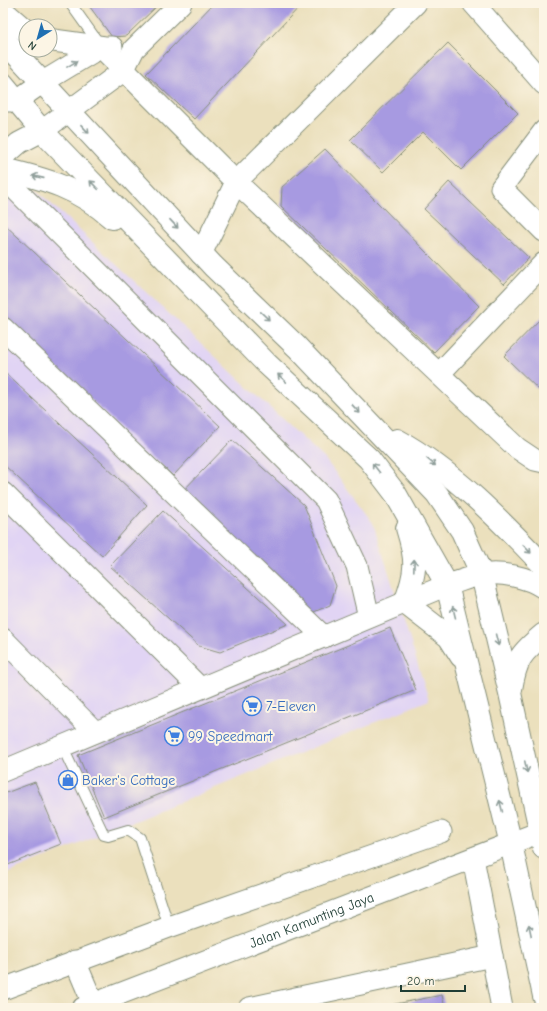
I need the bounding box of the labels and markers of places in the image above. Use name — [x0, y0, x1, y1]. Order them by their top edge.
supermarket icon: 7-Eleven — [241, 695, 263, 717]
place label: 7-Eleven — [266, 698, 316, 715]
supermarket icon: 99 Speedmart — [163, 725, 185, 747]
place label: 99 Speedmart — [188, 728, 274, 745]
shop icon: Baker's Cottage — [57, 769, 79, 791]
place label: Baker's Cottage — [82, 772, 175, 789]

